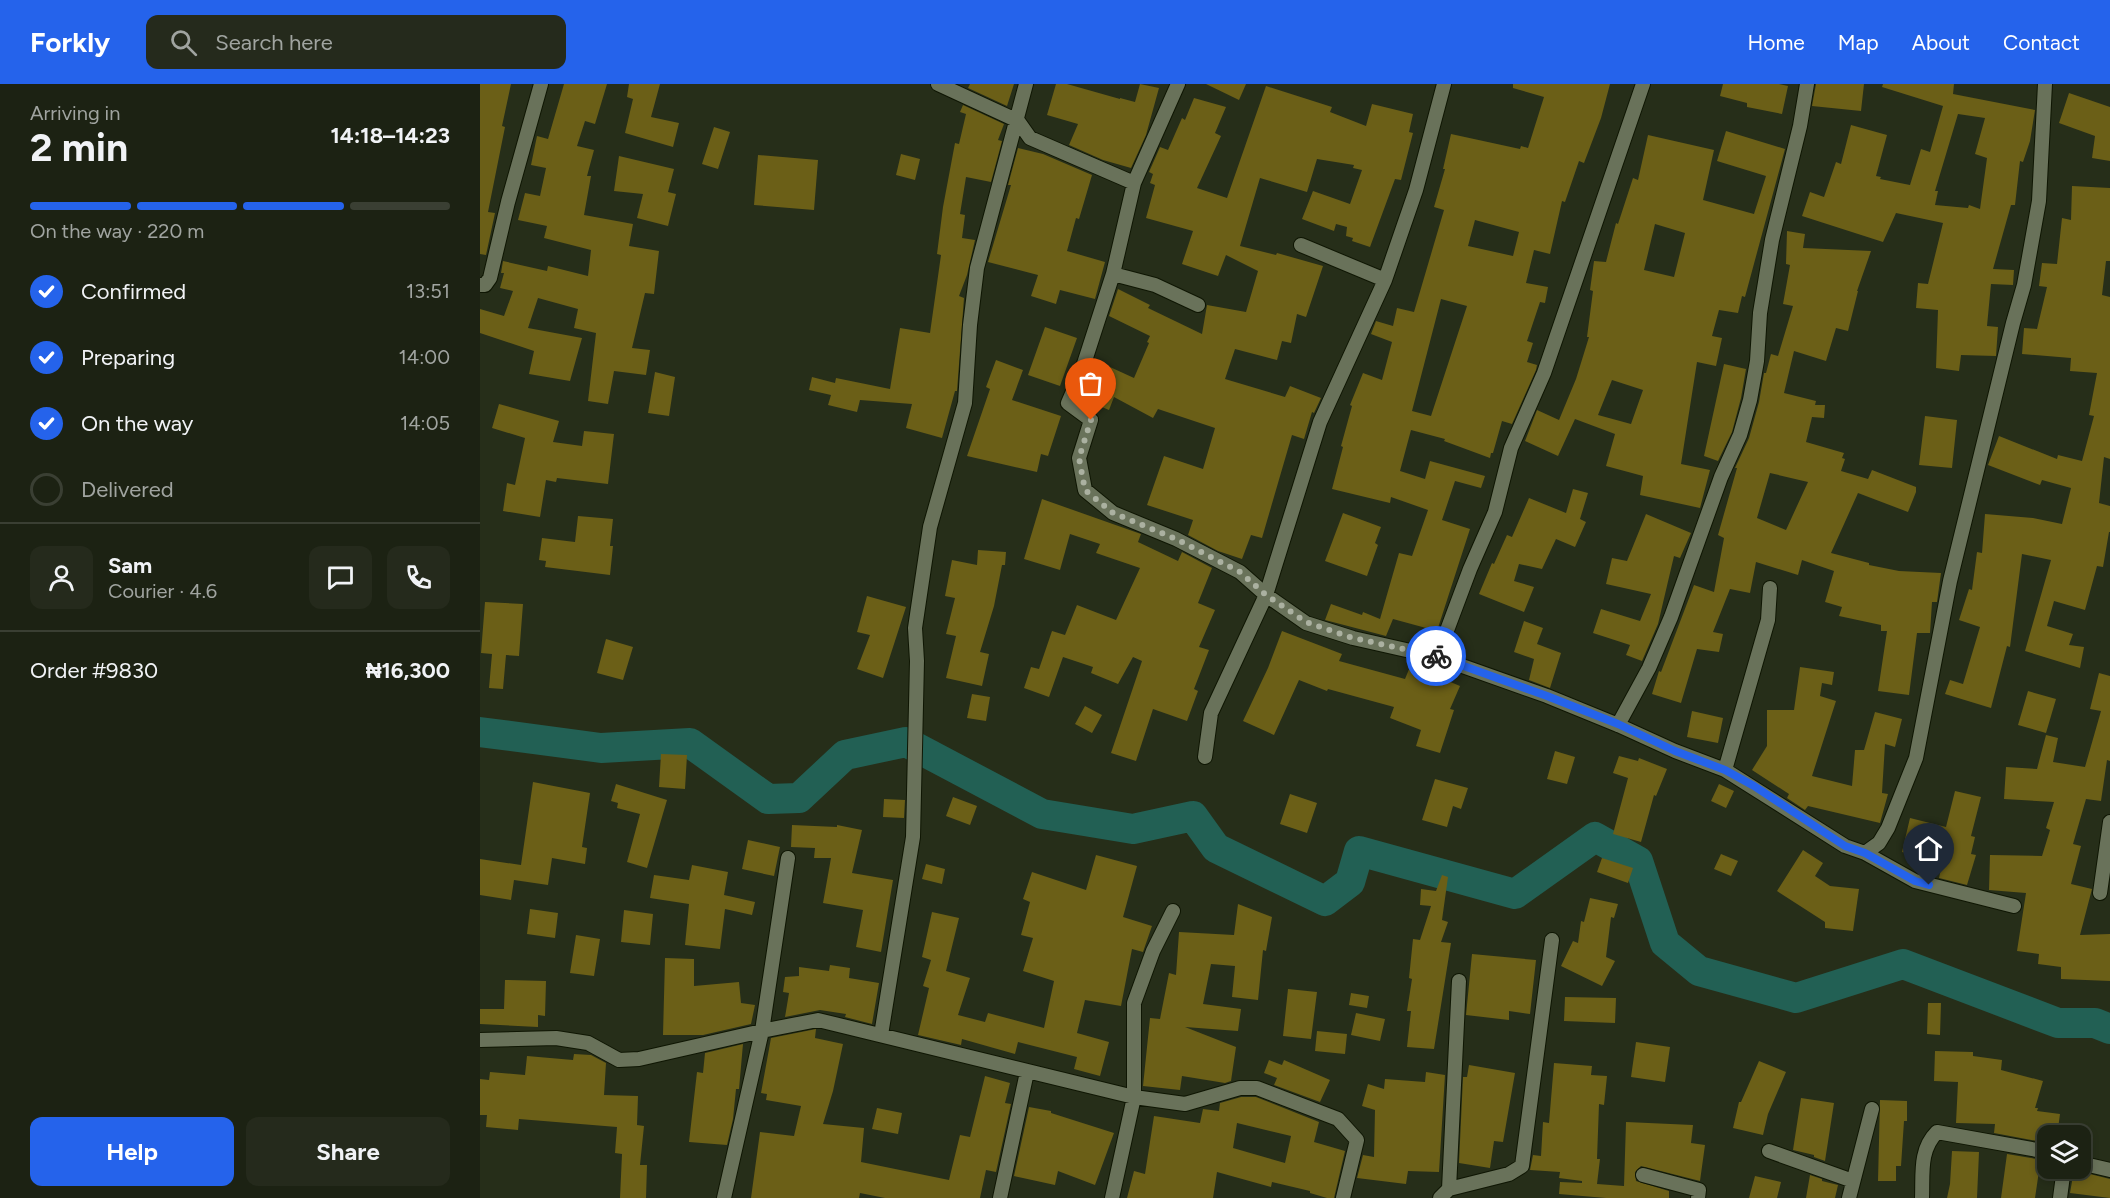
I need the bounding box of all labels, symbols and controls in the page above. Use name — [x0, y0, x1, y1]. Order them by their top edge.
search box — [146, 15, 566, 69]
text: Forkly — [30, 25, 110, 59]
icon: search — [167, 26, 200, 59]
text: Search here — [215, 29, 333, 56]
text: Home — [1748, 30, 1805, 55]
text: Map — [1838, 30, 1879, 55]
text: About — [1912, 30, 1970, 55]
text: Contact — [2003, 30, 2080, 55]
text: Arriving in — [30, 101, 120, 125]
text: 14:18–14:23 — [331, 122, 450, 149]
text: 2 min — [30, 124, 128, 171]
text: On the way · 220 m — [30, 219, 204, 243]
icon: check — [30, 275, 63, 308]
text: Confirmed — [81, 278, 186, 305]
text: 13:51 — [406, 279, 450, 303]
icon: check — [30, 341, 63, 374]
text: Preparing — [81, 344, 175, 371]
text: 14:00 — [399, 345, 450, 369]
pin — [1065, 358, 1116, 420]
icon: bag — [1074, 367, 1107, 400]
icon: check — [30, 407, 63, 440]
text: On the way — [81, 410, 193, 437]
text: 14:05 — [400, 411, 450, 435]
text: Delivered — [81, 476, 174, 503]
button: person — [30, 546, 93, 609]
button: chat — [309, 546, 372, 609]
button: phone — [387, 546, 450, 609]
text: Sam — [108, 552, 152, 579]
text: Courier · 4.6 — [108, 579, 217, 603]
courier — [1406, 626, 1466, 686]
icon: bike — [1420, 640, 1453, 673]
text: Order #9830 — [30, 657, 158, 684]
text: ₦16,300 — [366, 657, 450, 684]
pin — [1903, 823, 1954, 885]
icon: home — [1912, 832, 1945, 865]
button: Help — [30, 1117, 234, 1186]
button: Share — [246, 1117, 450, 1186]
map controls — [2037, 1125, 2091, 1179]
button: layers — [2037, 1125, 2091, 1179]

